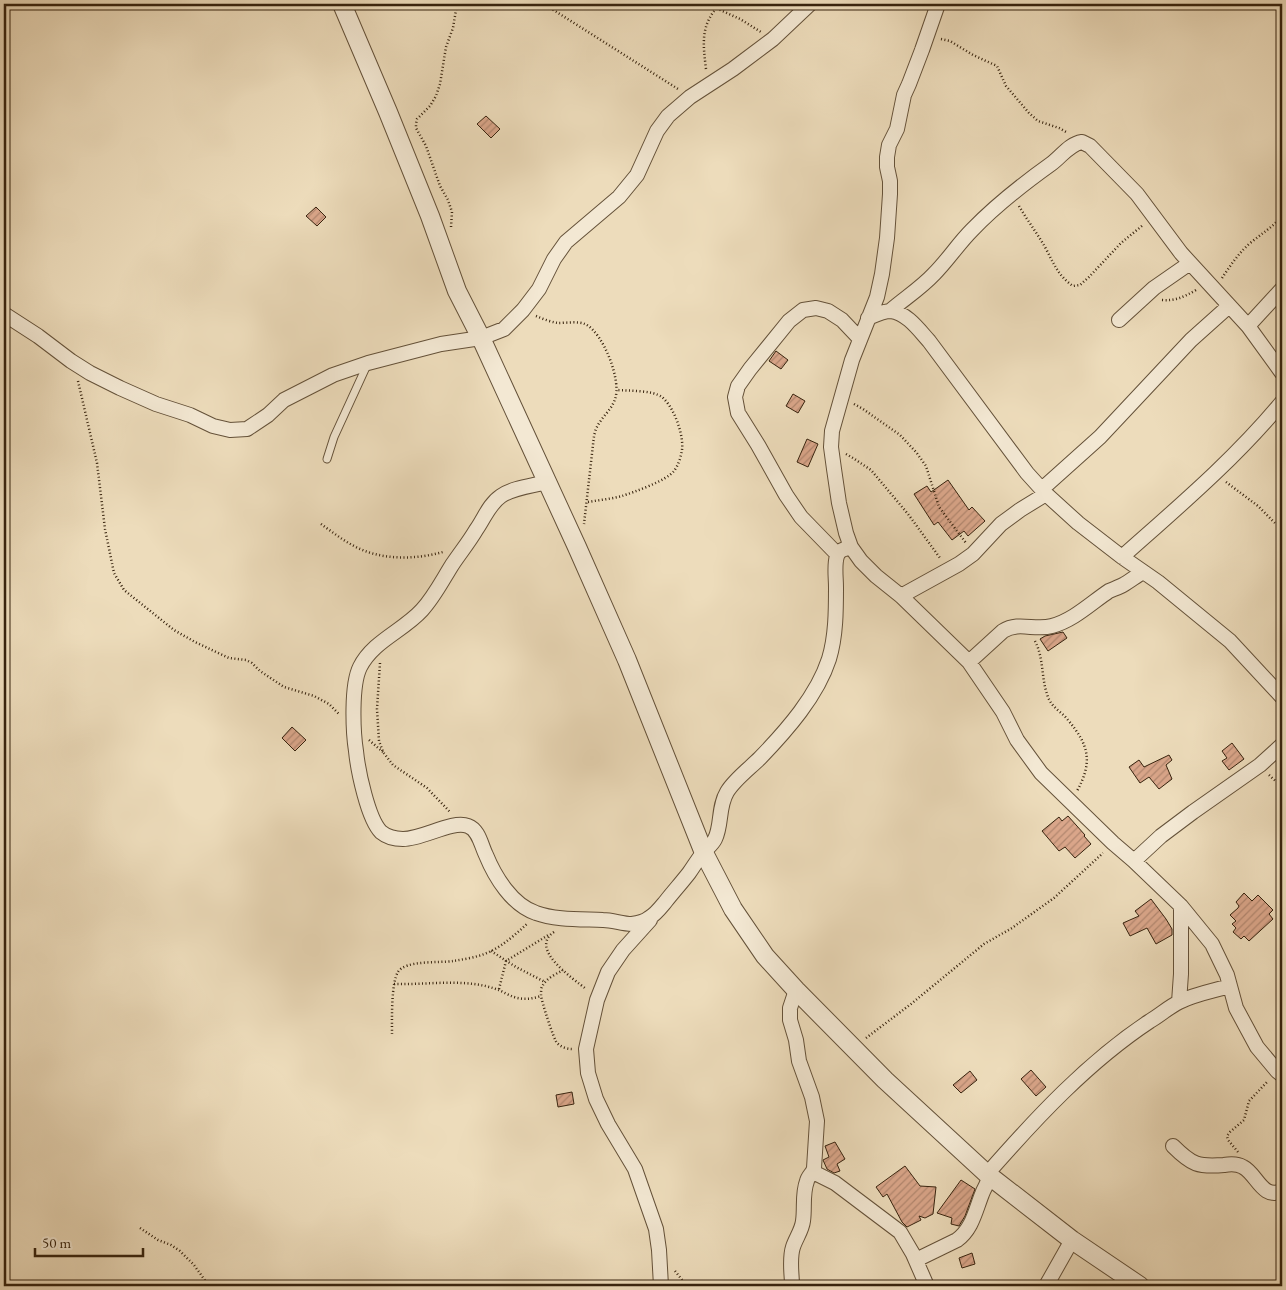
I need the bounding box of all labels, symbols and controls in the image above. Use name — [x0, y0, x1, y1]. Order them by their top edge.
scale bar — [35, 1225, 142, 1257]
text: 50 m — [42, 1233, 71, 1252]

